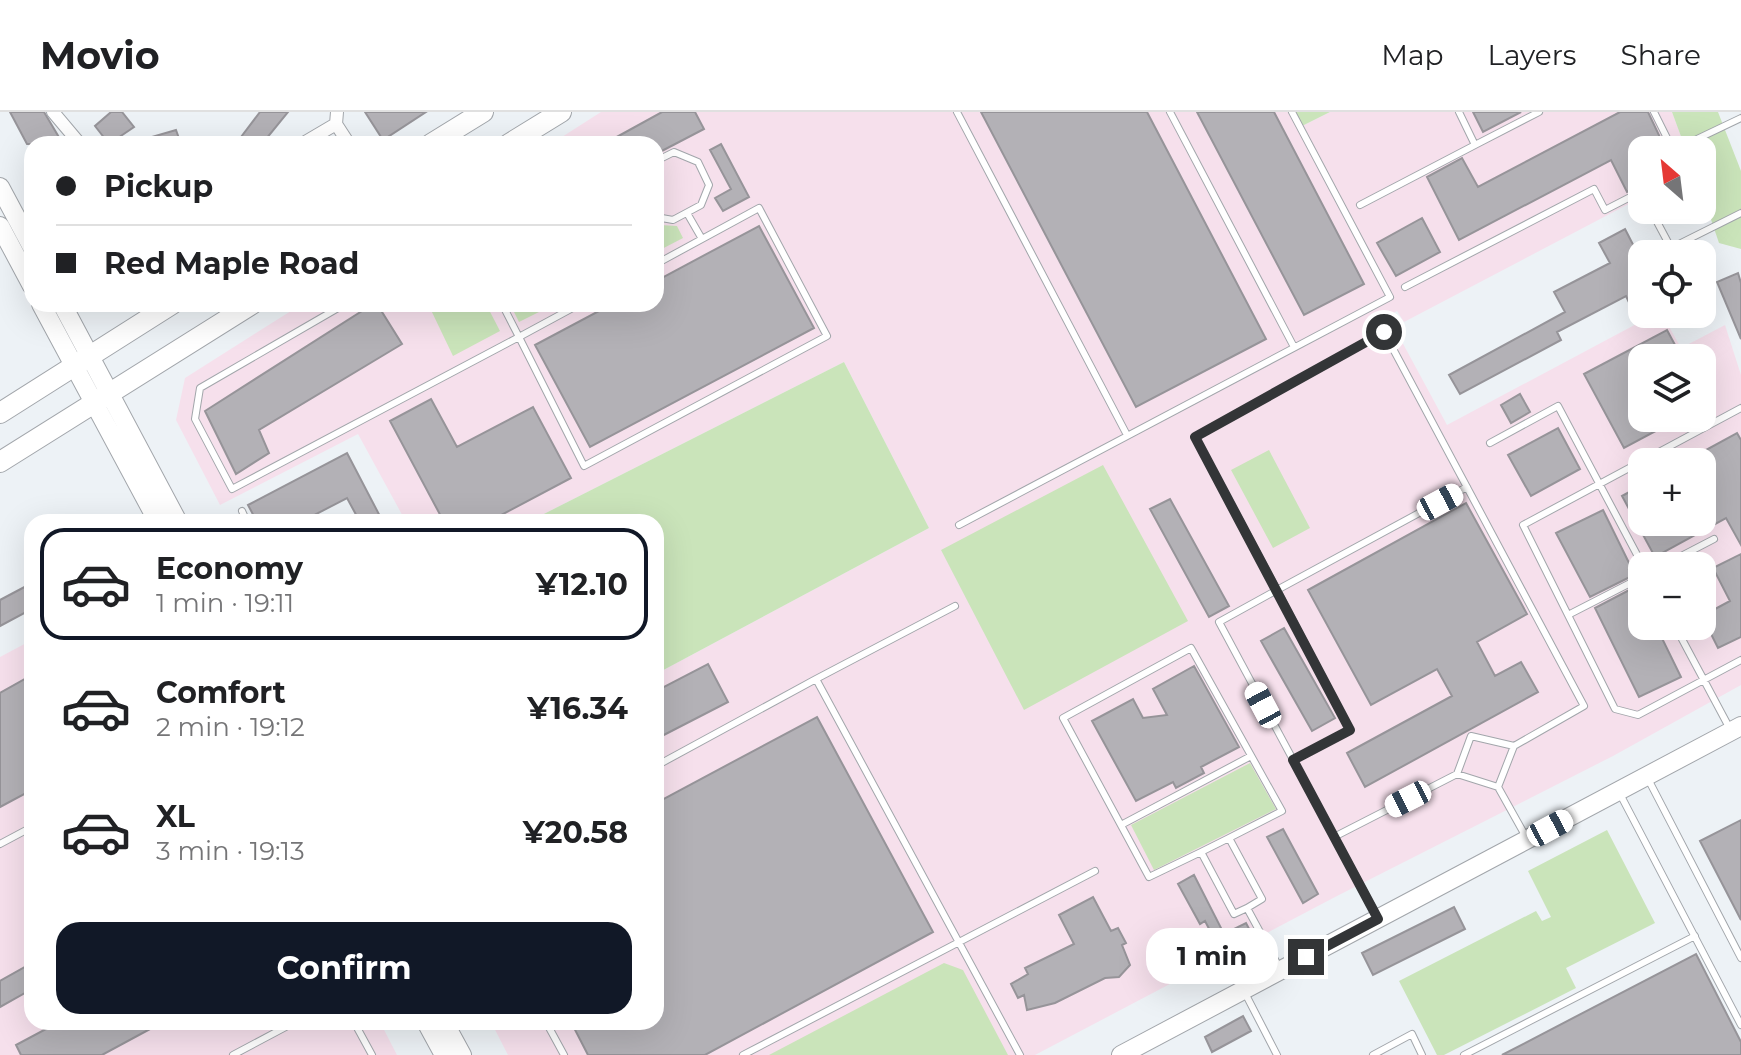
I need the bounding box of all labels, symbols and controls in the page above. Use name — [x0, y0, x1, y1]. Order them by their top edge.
text: Movio — [40, 32, 160, 79]
text: Map — [1381, 38, 1444, 72]
text: Layers — [1488, 38, 1577, 72]
text: Share — [1621, 38, 1701, 72]
north arrow — [1628, 136, 1716, 224]
map controls — [1628, 136, 1716, 640]
text: Pickup — [104, 168, 213, 205]
button: locate — [1628, 240, 1716, 328]
text: Red Maple Road — [104, 245, 359, 282]
route start — [1366, 314, 1402, 350]
button: layers — [1628, 344, 1716, 432]
button: + — [1628, 448, 1716, 536]
car — [1413, 480, 1467, 524]
icon: car — [60, 548, 132, 620]
text: Economy — [156, 550, 303, 587]
button: − — [1628, 552, 1716, 640]
text: ¥12.10 — [536, 566, 628, 603]
text: 1 min · 19:11 — [156, 587, 294, 619]
icon: car — [60, 672, 132, 744]
text: Comfort — [156, 674, 286, 711]
car — [1241, 678, 1285, 732]
text: ¥16.34 — [527, 690, 628, 727]
text: 2 min · 19:12 — [156, 711, 305, 743]
car — [1381, 777, 1435, 821]
icon: car — [60, 796, 132, 868]
text: XL — [156, 798, 195, 835]
car — [1523, 806, 1577, 850]
text: ¥20.58 — [523, 814, 628, 851]
text: 3 min · 19:13 — [156, 835, 305, 867]
button: Confirm — [56, 922, 632, 1014]
callout: 1 min — [1146, 929, 1278, 985]
route end — [1288, 939, 1324, 975]
text: 1 min — [1177, 940, 1247, 972]

